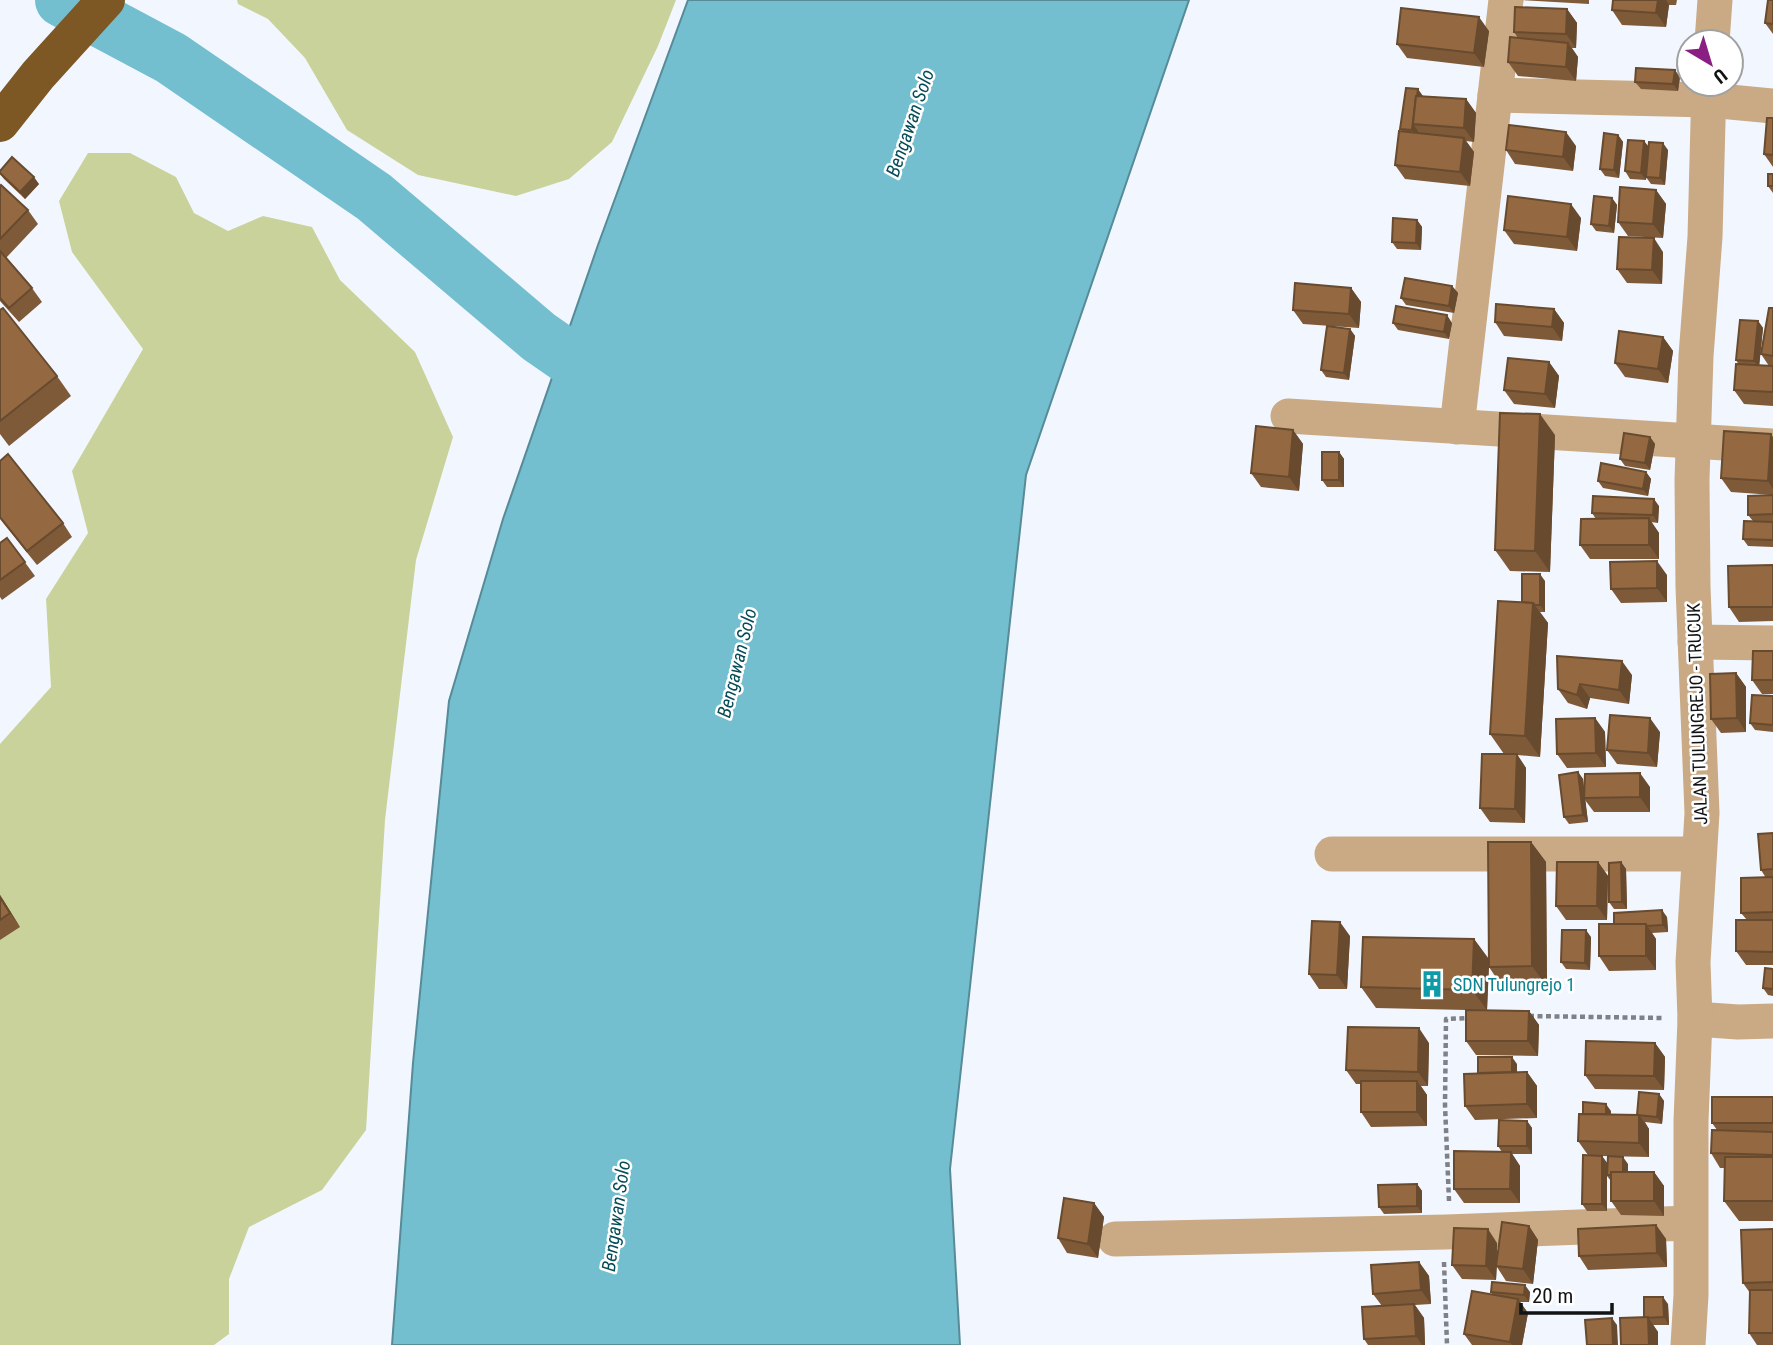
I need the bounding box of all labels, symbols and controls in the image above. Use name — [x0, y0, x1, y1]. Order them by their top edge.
north arrow — [1675, 28, 1745, 98]
text: U — [1709, 64, 1732, 88]
water label: Bengawan Solo — [881, 66, 939, 180]
street label: JALAN TULUNGREJO - TRUCUK — [1683, 603, 1711, 825]
water label: Bengawan Solo — [712, 606, 762, 720]
building icon: SDN Tulungrejo 1 — [1417, 969, 1447, 999]
place label: SDN Tulungrejo 1 — [1453, 974, 1575, 995]
water label: Bengawan Solo — [597, 1159, 635, 1273]
scale bar — [1521, 1272, 1612, 1316]
text: 20 m — [1532, 1284, 1573, 1308]

